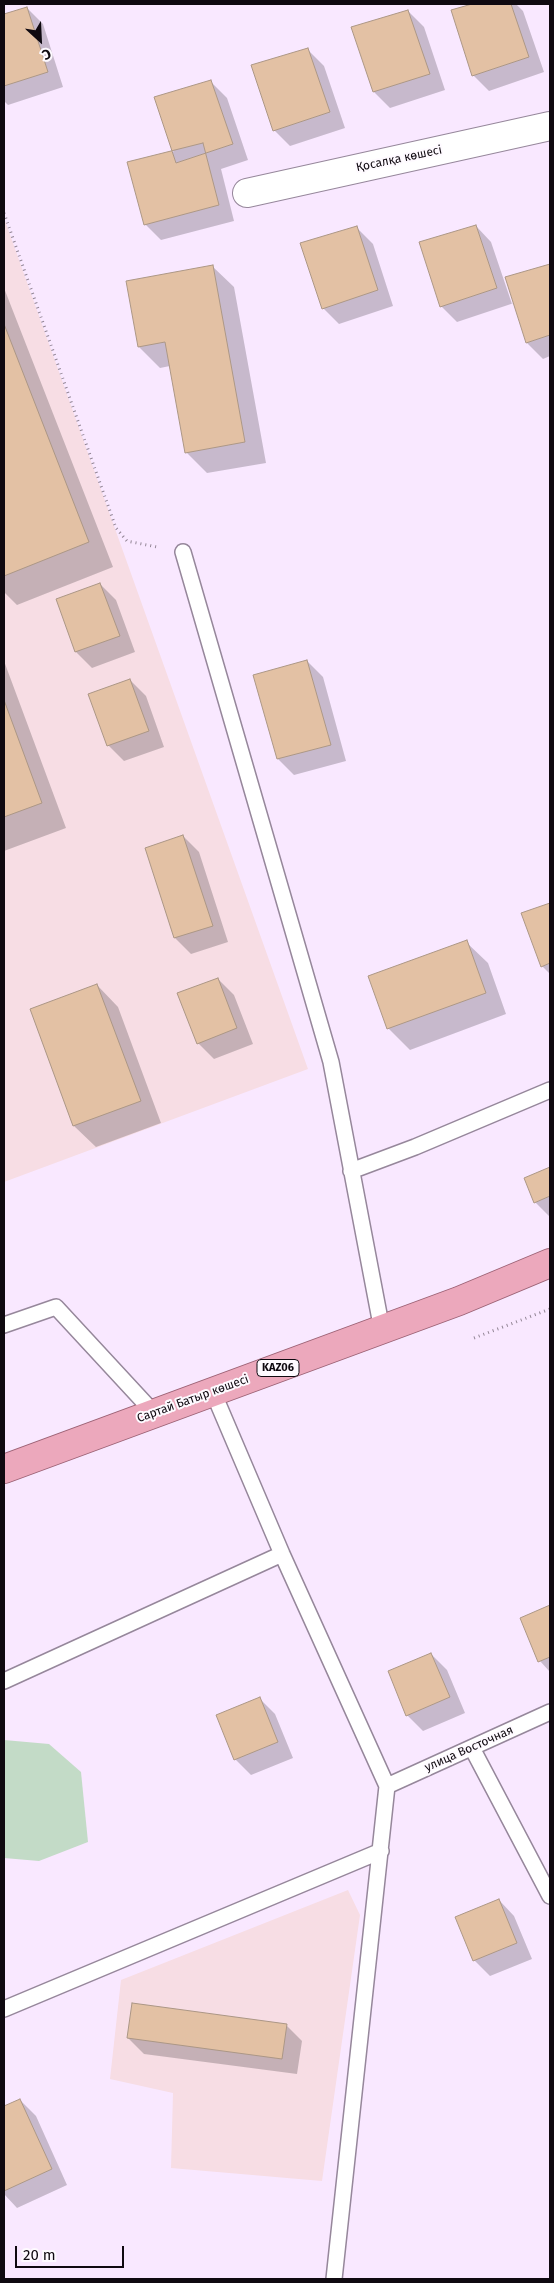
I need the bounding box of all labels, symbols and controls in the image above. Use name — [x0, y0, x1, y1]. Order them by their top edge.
north arrow — [15, 15, 65, 65]
text: С — [39, 45, 54, 63]
street label: Қосалқа көшесі — [355, 143, 443, 175]
road number: KАZ06 — [257, 1360, 299, 1376]
street label: Сартай Батыр көшесі — [135, 1372, 251, 1426]
street label: улица Восточная — [422, 1723, 516, 1775]
scale bar — [18, 2236, 126, 2268]
text: 20 m — [23, 2246, 56, 2264]

